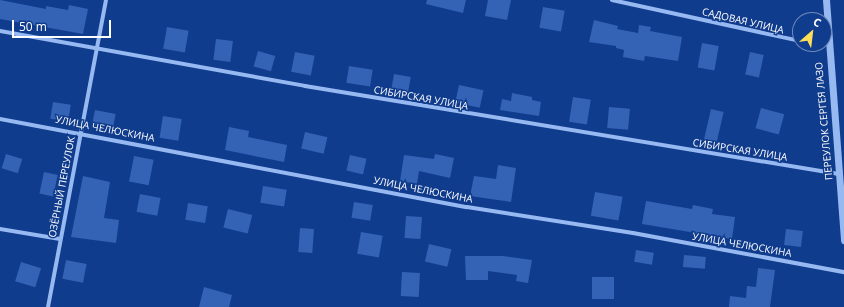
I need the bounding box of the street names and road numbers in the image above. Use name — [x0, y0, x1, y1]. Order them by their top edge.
street label: САДОВАЯ УЛИЦА — [701, 6, 785, 36]
street label: ПЕРЕУЛОК СЕРГЕЯ ЛАЗО — [813, 61, 835, 181]
street label: СИБИРСКАЯ УЛИЦА — [373, 84, 469, 112]
street label: УЛИЦА ЧЕЛЮСКИНА — [54, 113, 156, 145]
street label: ОЗЁРНЫЙ ПЕРЕУЛОК — [46, 135, 78, 239]
street label: СИБИРСКАЯ УЛИЦА — [692, 137, 788, 163]
street label: УЛИЦА ЧЕЛЮСКИНА — [372, 174, 474, 206]
street label: УЛИЦА ЧЕЛЮСКИНА — [691, 230, 793, 260]

